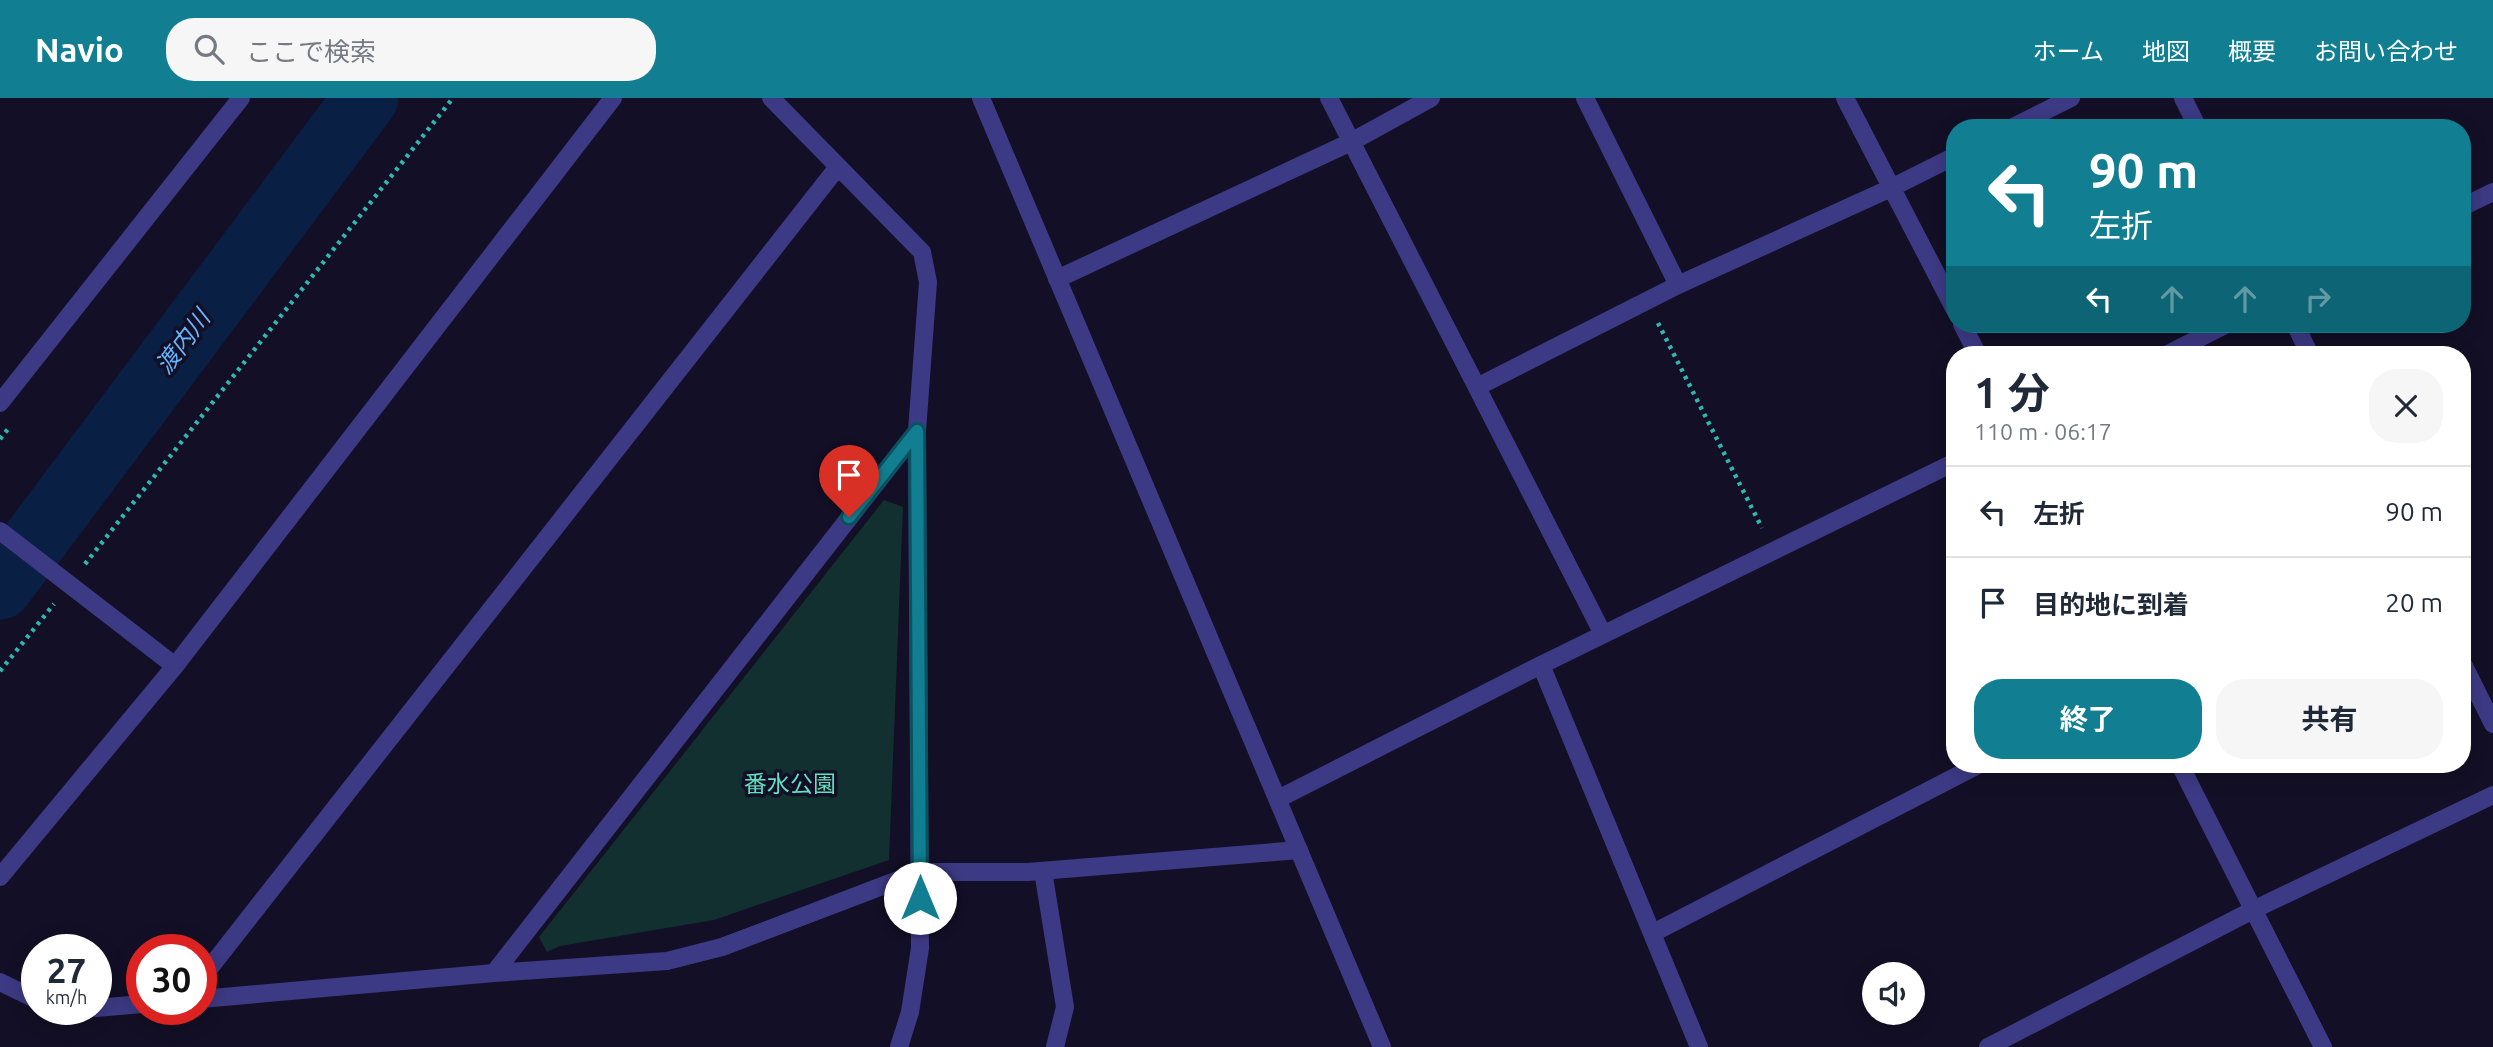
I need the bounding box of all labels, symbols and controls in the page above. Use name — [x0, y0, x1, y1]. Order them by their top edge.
search box — [166, 18, 656, 81]
icon: search — [190, 30, 228, 68]
text: Navio — [35, 31, 124, 68]
text: ここで検索 — [246, 37, 376, 66]
text: ホーム — [2033, 38, 2104, 65]
text: 地図 — [2142, 38, 2190, 65]
text: 概要 — [2228, 38, 2276, 65]
text: お問い合わせ — [2314, 38, 2458, 65]
text: 90 m — [2089, 142, 2198, 197]
icon: left — [1974, 147, 2065, 238]
text: 左折 — [2089, 207, 2153, 243]
icon: left — [2080, 280, 2118, 318]
icon: ahead — [2153, 280, 2191, 318]
icon: ahead — [2226, 280, 2264, 318]
icon: right — [2299, 280, 2337, 318]
water label: 渡内川 — [150, 302, 217, 379]
text: 1 分 — [1974, 369, 2050, 416]
button: close — [2369, 369, 2443, 443]
text: 110 m · 06:17 — [1974, 419, 2112, 444]
pin — [819, 445, 879, 517]
icon: arrive — [830, 456, 868, 494]
icon: left — [1974, 493, 2012, 531]
text: 90 m — [2385, 497, 2443, 526]
text: 左折 — [2033, 499, 2085, 528]
icon: arrive — [1974, 584, 2012, 622]
text: 20 m — [2385, 588, 2443, 617]
text: 目的地に到着 — [2033, 590, 2189, 619]
button: 終了 — [1974, 679, 2202, 759]
button: 共有 — [2216, 679, 2443, 759]
park label: 番水公園 — [744, 771, 836, 796]
position arrow — [883, 861, 957, 935]
speed limit sign: 30 — [126, 934, 217, 1025]
text: 27 — [47, 950, 86, 990]
map controls — [1862, 962, 1925, 1025]
button: sound — [1862, 962, 1925, 1025]
text: km/h — [46, 987, 87, 1007]

